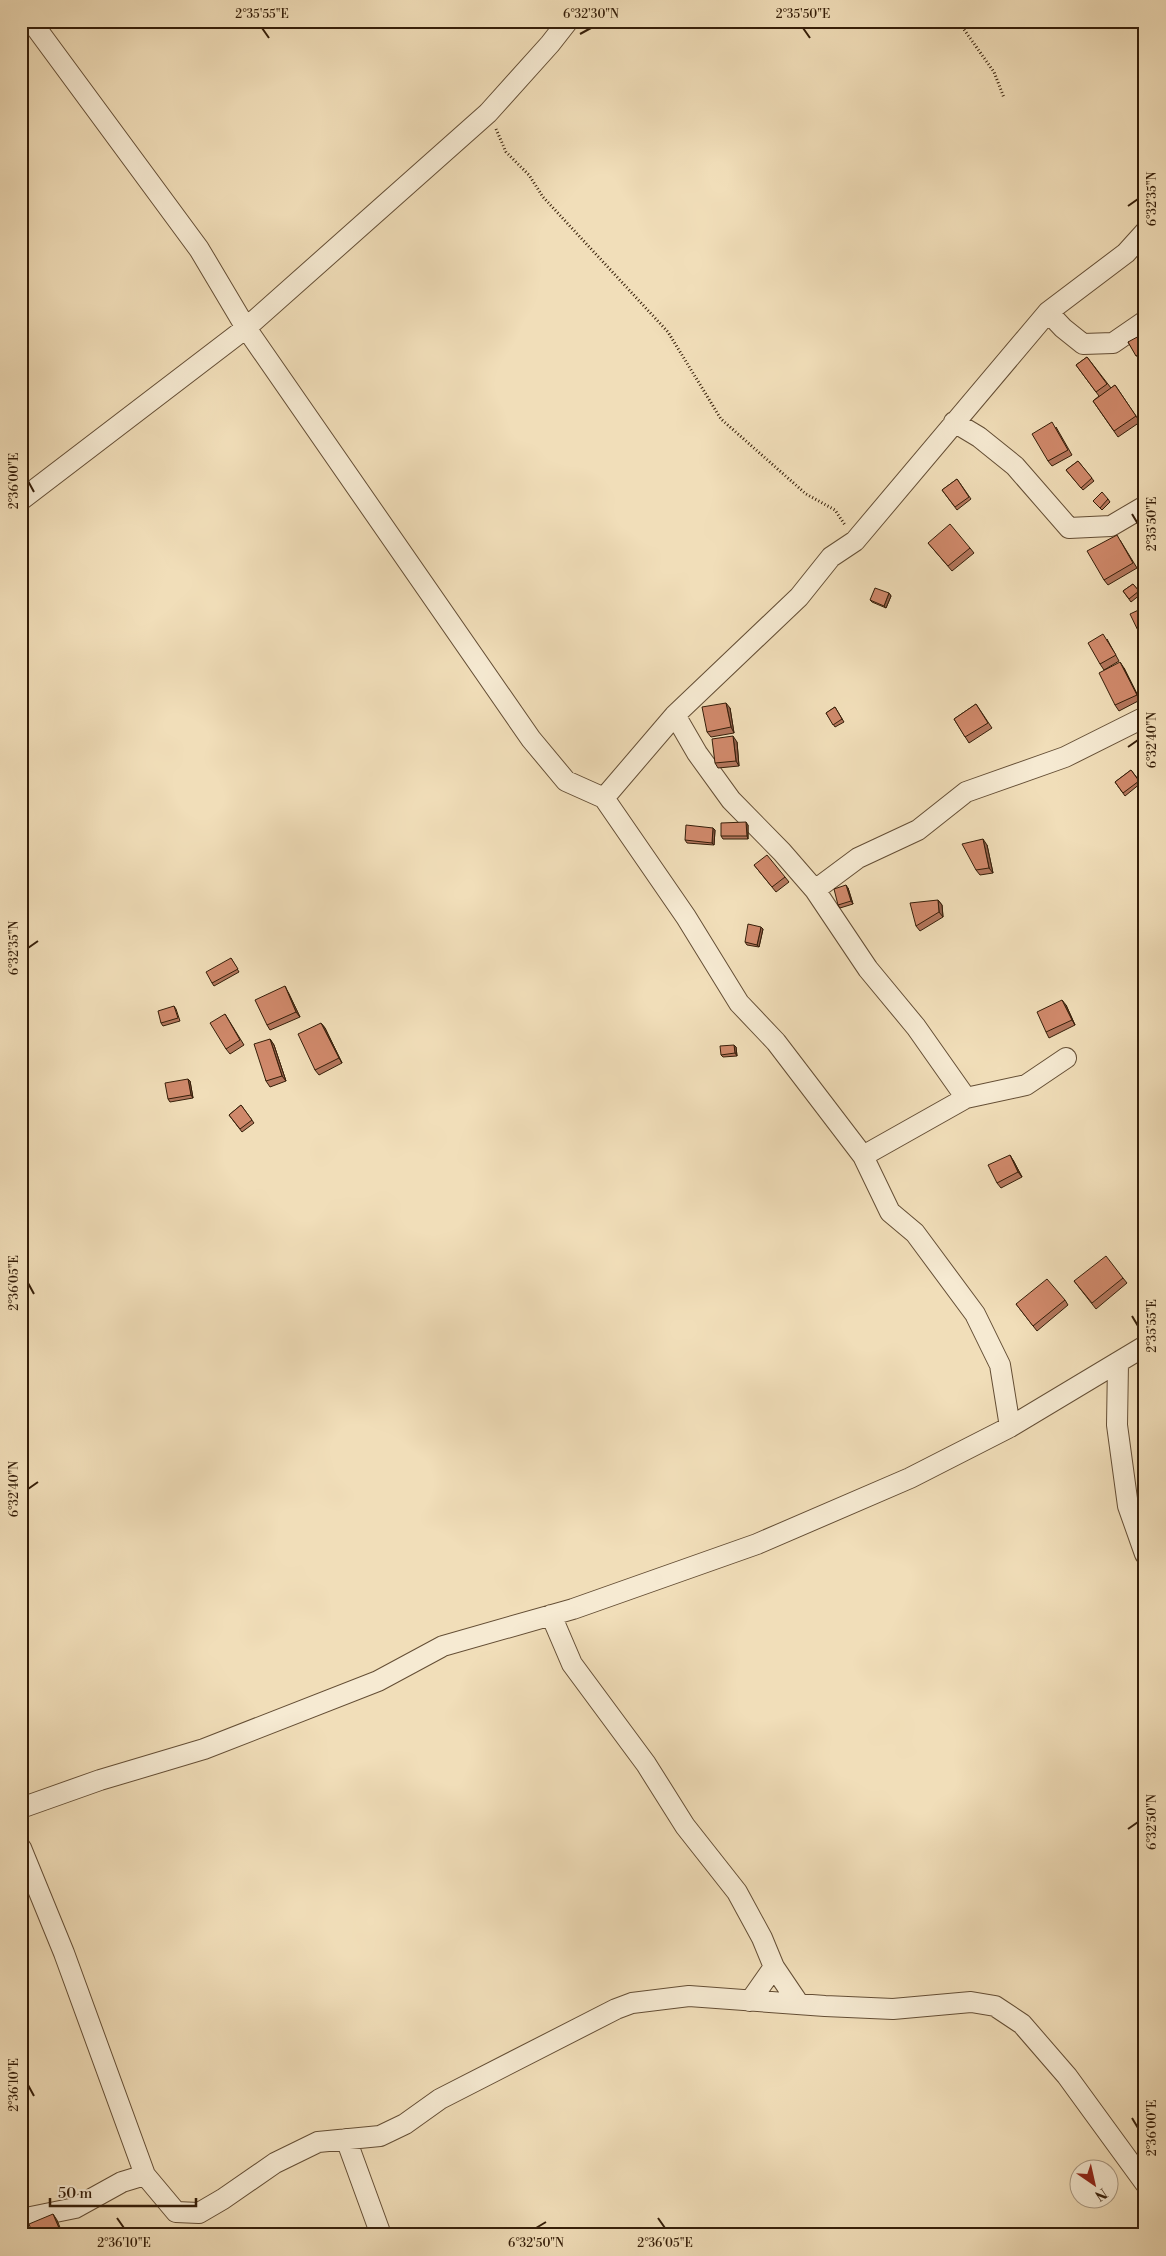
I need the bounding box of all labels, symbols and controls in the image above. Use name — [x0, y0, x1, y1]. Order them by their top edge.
text: 2°35'55"E — [235, 7, 289, 22]
text: 6°32'30"N — [563, 7, 619, 22]
text: 2°35'50"E — [776, 7, 830, 22]
text: 6°32'35"N — [1145, 172, 1160, 226]
text: 2°36'00"E — [7, 453, 22, 509]
text: 2°35'50"E — [1145, 497, 1160, 551]
text: 6°32'40"N — [1145, 712, 1160, 768]
text: 6°32'35"N — [7, 921, 22, 975]
text: 2°36'05"E — [7, 1255, 22, 1311]
text: 2°35'55"E — [1145, 1299, 1160, 1353]
text: 6°32'40"N — [7, 1461, 22, 1517]
text: 6°32'50"N — [1145, 1794, 1160, 1850]
text: 2°36'10"E — [7, 2058, 22, 2112]
text: 2°36'00"E — [1145, 2100, 1160, 2156]
north arrow — [1068, 2158, 1118, 2208]
scale bar — [50, 2176, 196, 2208]
text: N — [1091, 2183, 1110, 2205]
text: 50 m — [58, 2184, 92, 2203]
text: 2°36'10"E — [97, 2236, 151, 2251]
text: 6°32'50"N — [508, 2236, 564, 2251]
text: 2°36'05"E — [637, 2236, 693, 2251]

